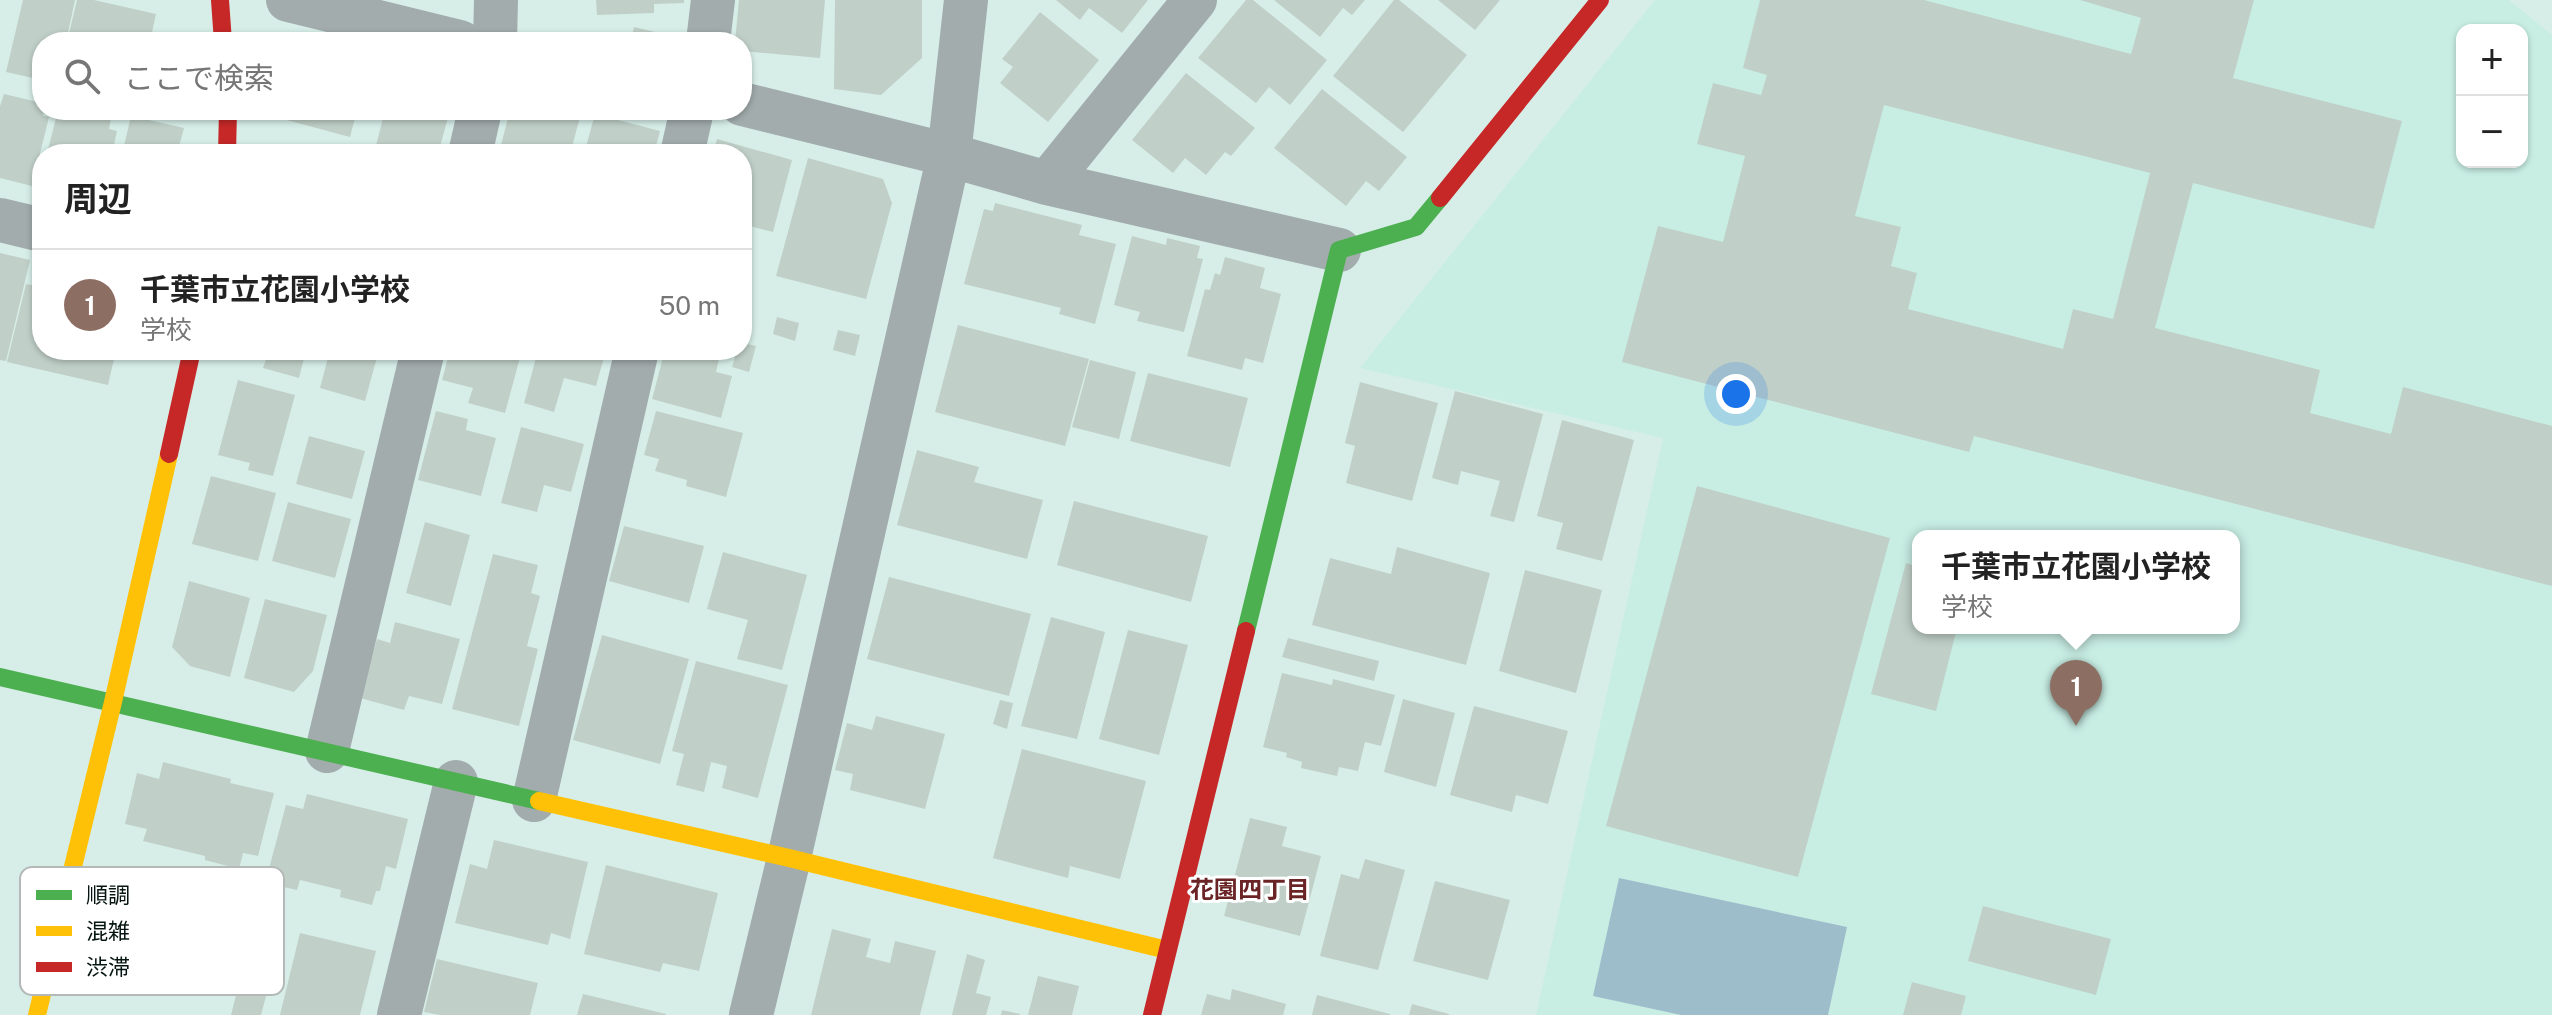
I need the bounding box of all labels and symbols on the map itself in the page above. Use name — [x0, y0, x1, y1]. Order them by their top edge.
your location — [1716, 374, 1756, 414]
pin: 1 — [2050, 660, 2102, 726]
legend — [20, 867, 284, 995]
district label: 花園四丁目 — [1190, 875, 1310, 903]
text: 順調 — [86, 882, 130, 908]
text: 混雑 — [86, 918, 130, 944]
text: 渋滞 — [86, 954, 130, 980]

